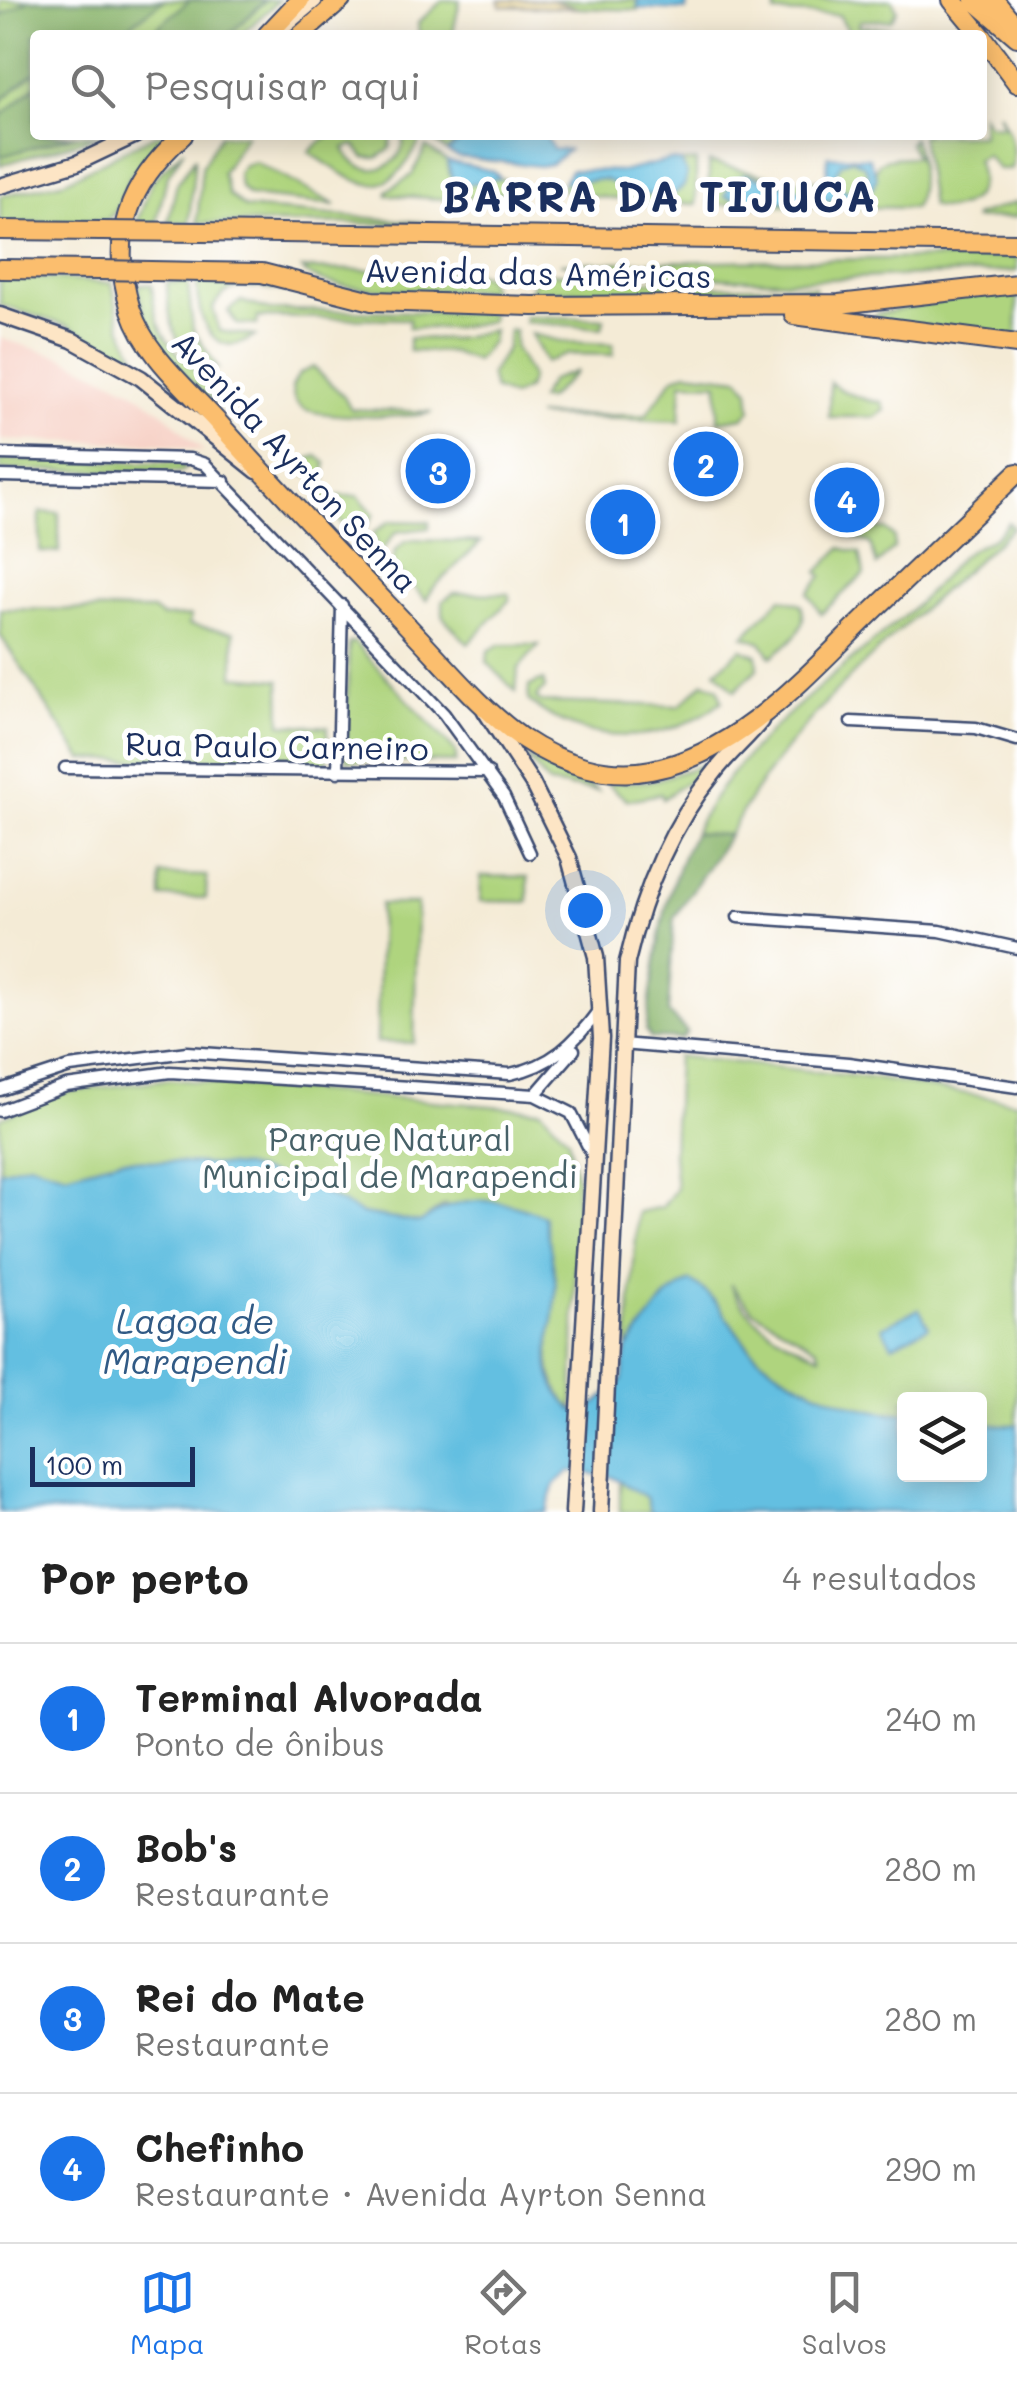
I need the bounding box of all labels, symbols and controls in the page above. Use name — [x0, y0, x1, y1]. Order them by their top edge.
search box — [30, 30, 987, 140]
icon: search — [65, 58, 120, 113]
text: Pesquisar aqui — [145, 60, 421, 110]
district label: BARRA DA TIJUCA — [442, 168, 878, 223]
street label: Avenida das Américas — [364, 248, 712, 296]
street label: Avenida Ayrton Senna — [163, 321, 428, 601]
pin: 2 — [674, 426, 738, 502]
pin: 3 — [406, 434, 470, 508]
pin: 4 — [814, 462, 880, 538]
pin: 1 — [590, 484, 656, 560]
street label: Rua Paulo Carneiro — [125, 721, 429, 769]
your location — [560, 885, 611, 936]
park label: Parque Natural Municipal de Marapendi — [202, 1117, 578, 1196]
water label: Lagoa de Marapendi — [103, 1297, 288, 1383]
map controls — [897, 1392, 987, 1482]
button: layers — [897, 1392, 987, 1482]
scale bar — [30, 1442, 195, 1486]
text: 100 m — [45, 1446, 123, 1482]
text: Por perto — [40, 1550, 249, 1605]
text: 4 resultados — [782, 1556, 977, 1598]
text: Terminal Alvorada — [135, 1672, 483, 1722]
text: 1 — [65, 1697, 80, 1739]
text: 240 m — [885, 1697, 977, 1739]
text: Ponto de ônibus — [135, 1722, 385, 1764]
text: Bob's — [135, 1822, 237, 1872]
text: 2 — [64, 1847, 81, 1889]
text: 280 m — [884, 1847, 977, 1889]
text: Restaurante — [135, 1872, 330, 1914]
text: Rei do Mate — [135, 1972, 365, 2022]
text: 3 — [63, 1997, 82, 2039]
text: 280 m — [884, 1997, 977, 2039]
text: Restaurante — [135, 2022, 330, 2064]
text: Chefinho — [135, 2122, 304, 2172]
text: 4 — [62, 2147, 83, 2189]
text: 290 m — [885, 2147, 977, 2189]
text: Restaurante · Avenida Ayrton Senna — [135, 2172, 707, 2214]
tab: Mapa — [130, 2265, 204, 2361]
tab: Rotas — [464, 2265, 542, 2361]
tab: Salvos — [802, 2265, 887, 2361]

